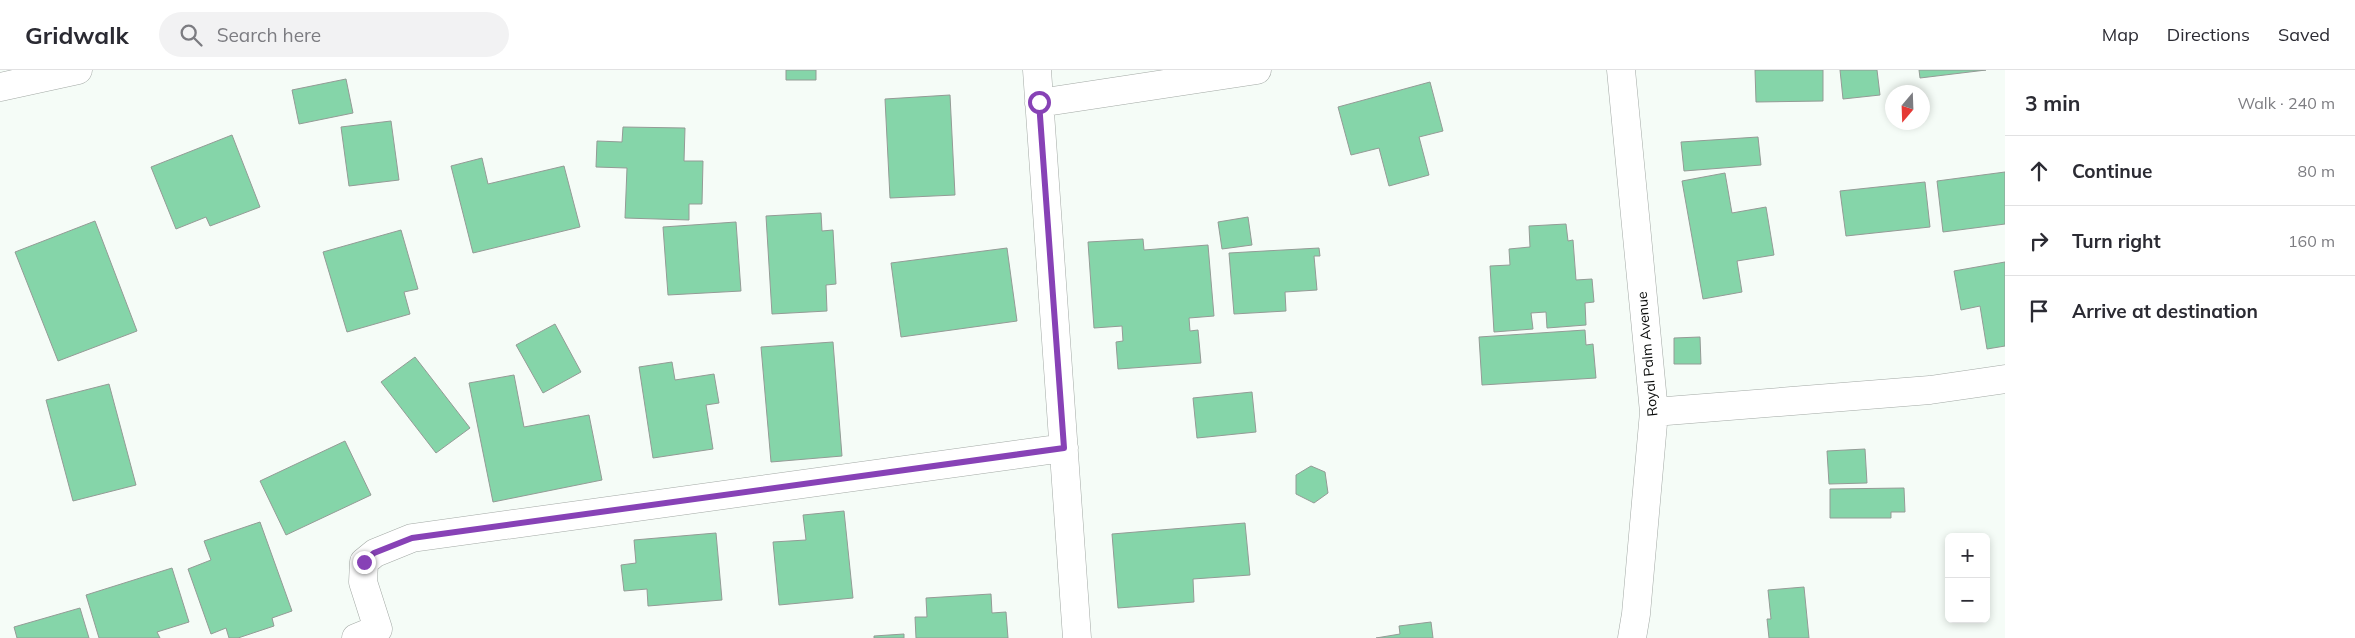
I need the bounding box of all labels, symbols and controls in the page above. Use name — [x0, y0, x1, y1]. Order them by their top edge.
search box — [159, 12, 509, 57]
text: Gridwalk — [25, 20, 129, 50]
icon: search — [177, 21, 205, 49]
text: Search here — [217, 23, 321, 47]
text: Map — [2102, 23, 2139, 46]
text: Directions — [2167, 23, 2250, 46]
text: Saved — [2278, 23, 2330, 46]
north arrow — [1885, 85, 1930, 130]
text: 3 min — [2025, 90, 2080, 116]
route start — [1028, 91, 1051, 114]
text: Walk · 240 m — [2237, 93, 2335, 113]
icon: ahead — [2025, 157, 2053, 185]
text: Continue — [2072, 159, 2152, 183]
text: 80 m — [2298, 161, 2335, 181]
icon: right — [2025, 227, 2053, 255]
text: Turn right — [2072, 229, 2161, 253]
text: 160 m — [2288, 231, 2335, 251]
street label: Royal Palm Avenue — [1633, 291, 1661, 417]
icon: arrive — [2025, 297, 2053, 325]
text: Arrive at destination — [2072, 299, 2258, 323]
map controls — [1945, 533, 1990, 623]
button: + — [1945, 533, 1990, 578]
route end — [353, 551, 376, 574]
button: − — [1945, 578, 1990, 623]

